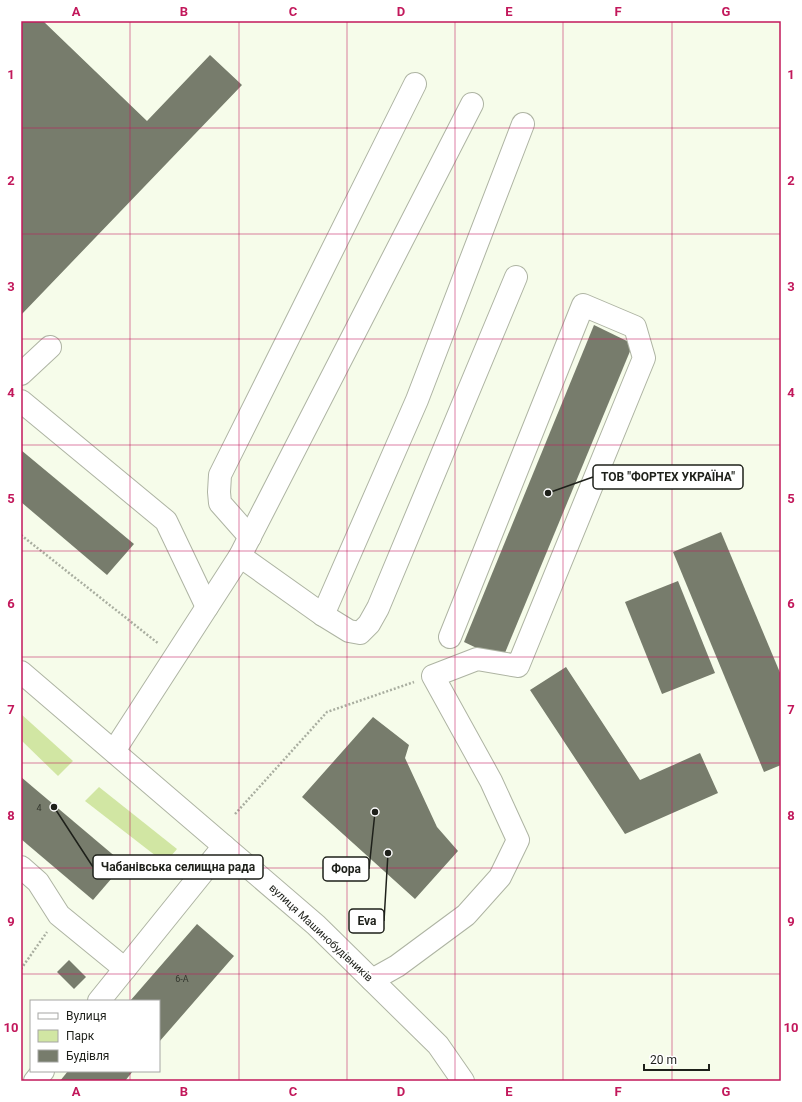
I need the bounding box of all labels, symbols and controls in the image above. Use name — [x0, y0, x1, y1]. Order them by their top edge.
text: A — [72, 4, 81, 19]
text: B — [180, 4, 188, 19]
text: C — [289, 4, 298, 19]
text: D — [397, 4, 405, 19]
text: E — [505, 4, 513, 19]
text: F — [614, 4, 622, 19]
text: G — [722, 4, 731, 19]
text: 1 — [7, 67, 15, 82]
text: 1 — [787, 67, 795, 82]
text: 2 — [7, 173, 15, 188]
text: 2 — [787, 173, 795, 188]
text: 3 — [7, 279, 15, 294]
text: 3 — [787, 279, 795, 294]
text: 4 — [7, 385, 15, 400]
text: 4 — [787, 385, 795, 400]
callout: ТОВ "ФОРТЕХ УКРАЇНА" — [593, 465, 743, 489]
text: ТОВ "ФОРТЕХ УКРАЇНА" — [601, 469, 735, 484]
text: 5 — [7, 491, 15, 506]
text: 5 — [787, 491, 795, 506]
text: 6 — [7, 596, 15, 611]
text: 6 — [787, 596, 795, 611]
text: 7 — [7, 702, 15, 717]
text: 7 — [787, 702, 795, 717]
house number: 4 — [36, 803, 42, 813]
text: 8 — [7, 808, 15, 823]
text: 8 — [787, 808, 795, 823]
callout: Чабанівська селищна рада — [93, 855, 263, 879]
callout: Фора — [323, 857, 369, 881]
text: Чабанівська селищна рада — [101, 860, 256, 874]
text: Фора — [331, 862, 361, 876]
street label: вулиця Машинобудівників — [266, 882, 376, 984]
callout: Eva — [349, 909, 384, 933]
text: 9 — [7, 914, 15, 929]
text: Eva — [357, 914, 377, 928]
text: 9 — [787, 914, 795, 929]
house number: 6-А — [175, 974, 189, 984]
legend — [30, 1000, 160, 1072]
text: Вулиця — [66, 1009, 107, 1023]
text: 10 — [4, 1020, 18, 1035]
text: 10 — [784, 1020, 798, 1035]
text: Парк — [66, 1029, 95, 1043]
scale bar — [644, 1046, 709, 1072]
text: Будівля — [66, 1049, 109, 1063]
text: 20 m — [650, 1053, 677, 1067]
text: A — [72, 1084, 81, 1099]
text: B — [180, 1084, 188, 1099]
text: C — [289, 1084, 298, 1099]
text: D — [397, 1084, 405, 1099]
text: E — [505, 1084, 513, 1099]
text: F — [614, 1084, 622, 1099]
text: G — [722, 1084, 731, 1099]

